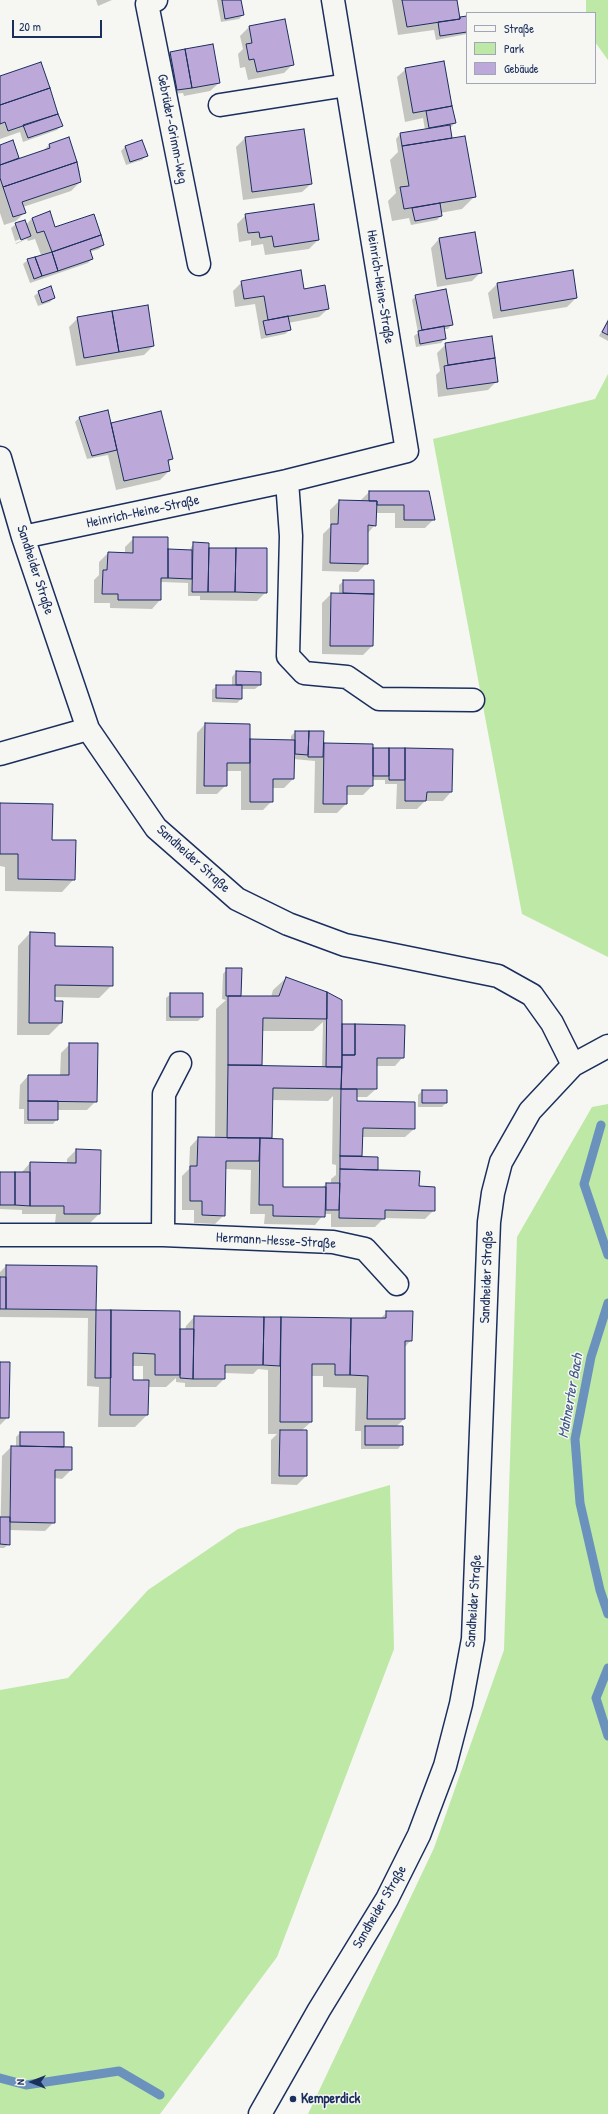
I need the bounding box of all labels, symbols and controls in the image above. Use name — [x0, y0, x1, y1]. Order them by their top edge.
scale bar — [14, 12, 104, 38]
legend — [466, 12, 596, 84]
text: 20 m — [19, 18, 41, 35]
text: Straße — [504, 20, 534, 37]
text: Park — [504, 40, 524, 57]
text: Gebäude — [504, 60, 538, 77]
street label: Gebrüder-Grimm-Weg — [153, 73, 191, 185]
street label: Heinrich-Heine-Straße — [363, 229, 397, 345]
street label: Heinrich-Heine-Straße — [85, 492, 201, 532]
street label: Sandheider Straße — [13, 523, 57, 617]
street label: Sandheider Straße — [153, 822, 233, 896]
street label: Hermann-Hesse-Straße — [216, 1229, 336, 1253]
street label: Sandheider Straße — [477, 1230, 497, 1324]
water label: Mahnerter Bach — [555, 1352, 587, 1440]
street label: Sandheider Straße — [462, 1554, 486, 1648]
street label: Sandheider Straße — [349, 1863, 411, 1951]
north arrow — [12, 2062, 52, 2102]
text: N — [13, 2079, 27, 2085]
place label: Kemperdick — [301, 2091, 360, 2107]
marker: Kemperdick — [288, 2094, 298, 2104]

